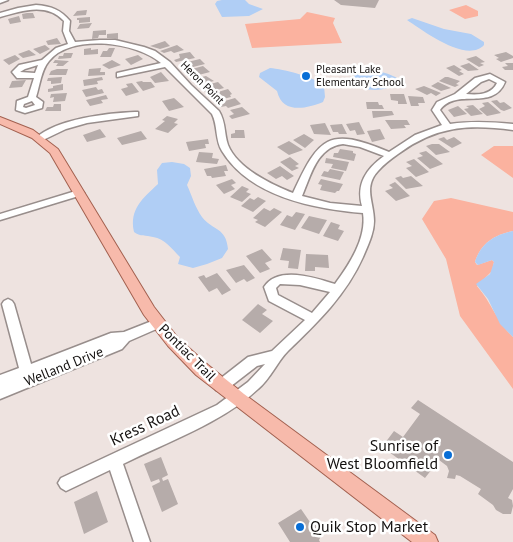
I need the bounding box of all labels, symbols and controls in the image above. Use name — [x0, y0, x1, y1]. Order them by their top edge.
street label: Heron Point — [178, 59, 226, 107]
place label: Pleasant Lake Elementary School — [316, 63, 404, 89]
marker: Pleasant Lake Elementary School — [300, 70, 312, 82]
street label: Pontiac Trail — [155, 321, 219, 385]
street label: Welland Drive — [22, 344, 106, 390]
street label: Kress Road — [107, 402, 183, 450]
place label: Sunrise of West Bloomfield — [327, 436, 438, 474]
marker: Sunrise of West Bloomfield — [442, 449, 454, 461]
place label: Quik Stop Market — [310, 517, 428, 537]
marker: Quik Stop Market — [294, 521, 306, 533]

